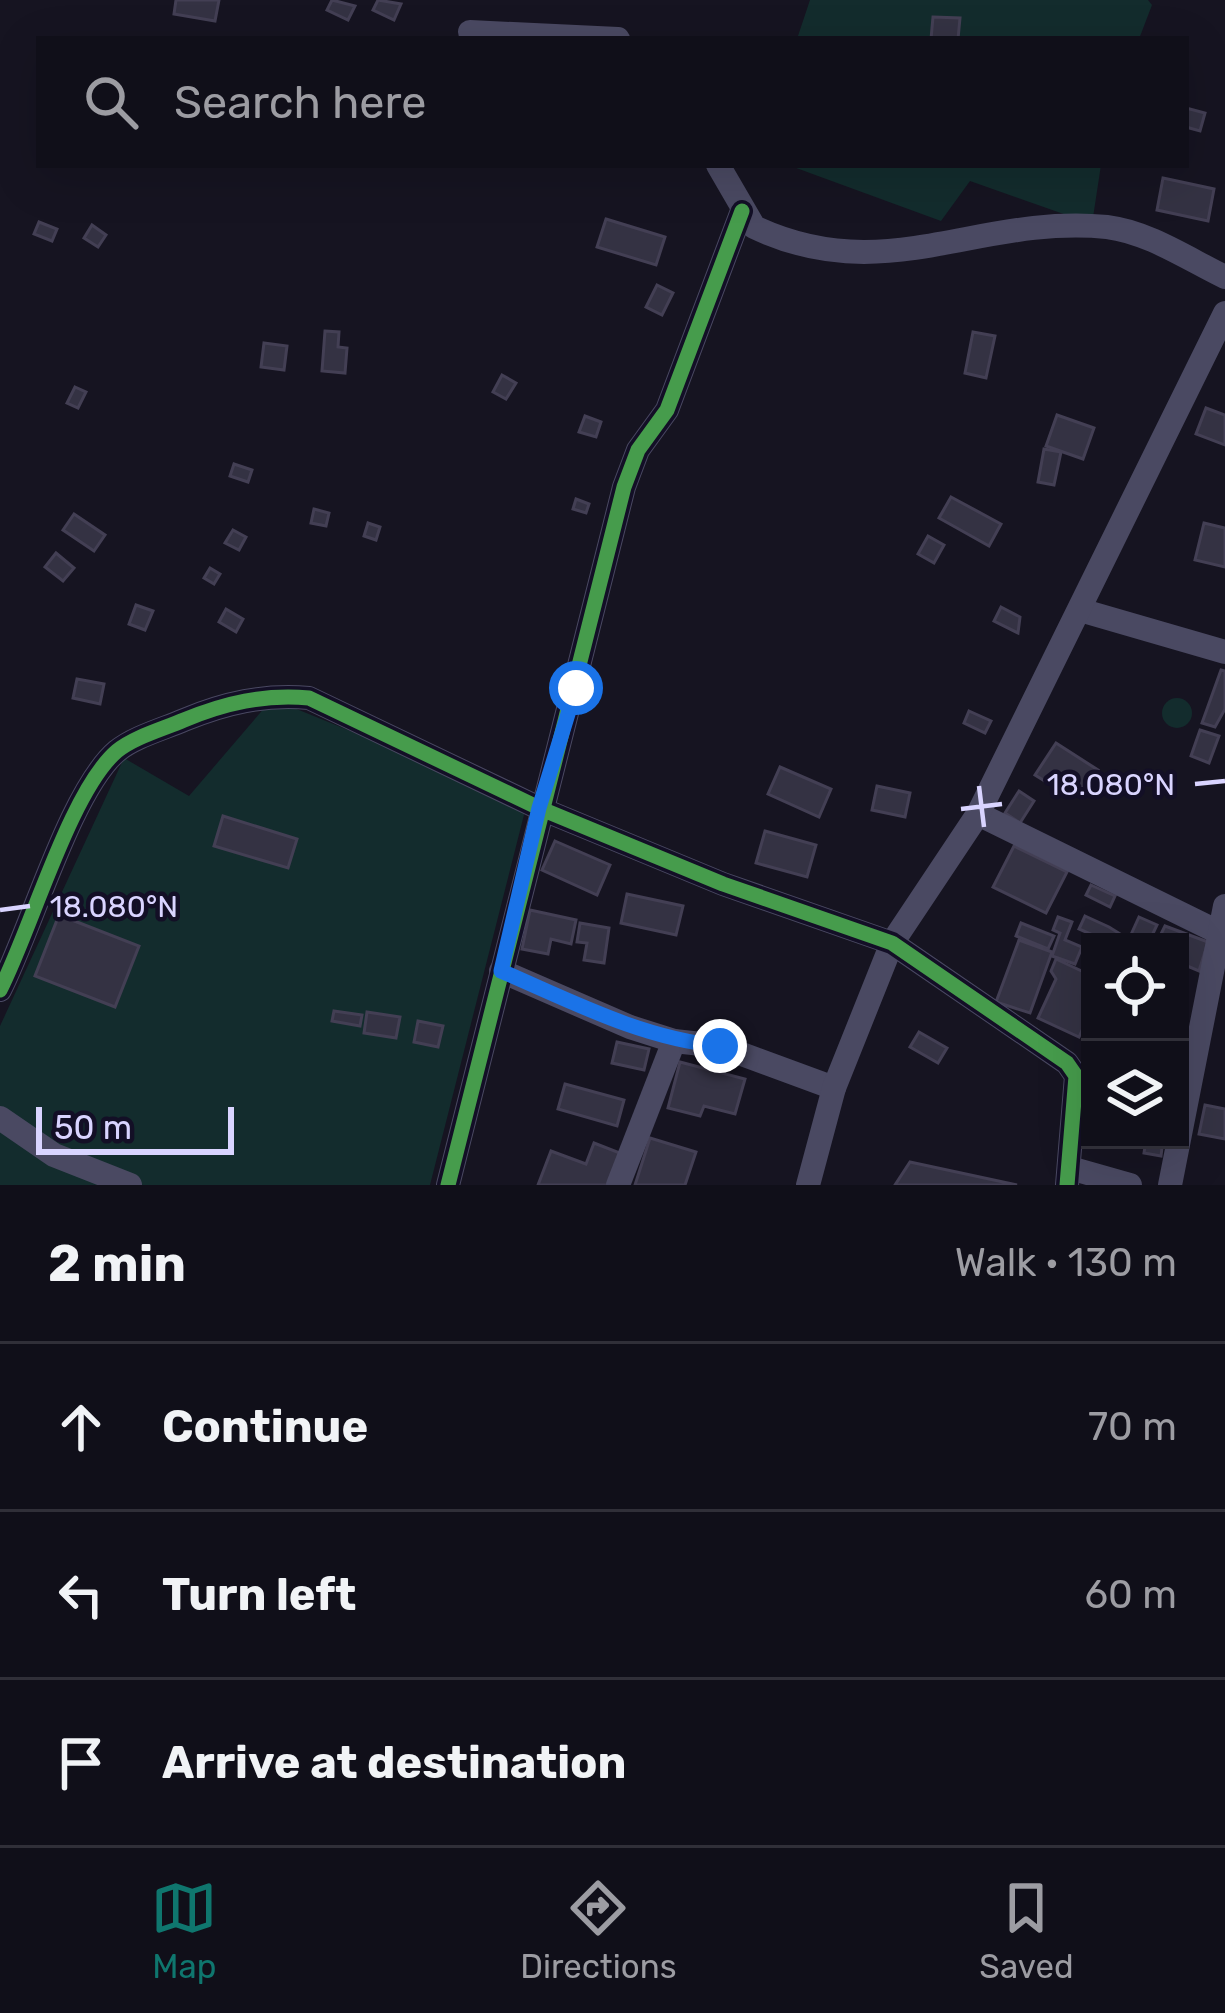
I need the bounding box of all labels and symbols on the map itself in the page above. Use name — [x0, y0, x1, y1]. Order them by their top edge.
route start — [549, 661, 603, 715]
text: 18.080°N — [1047, 767, 1175, 803]
text: 18.080°N — [50, 889, 178, 925]
route end — [693, 1019, 747, 1073]
scale bar — [36, 1101, 234, 1154]

